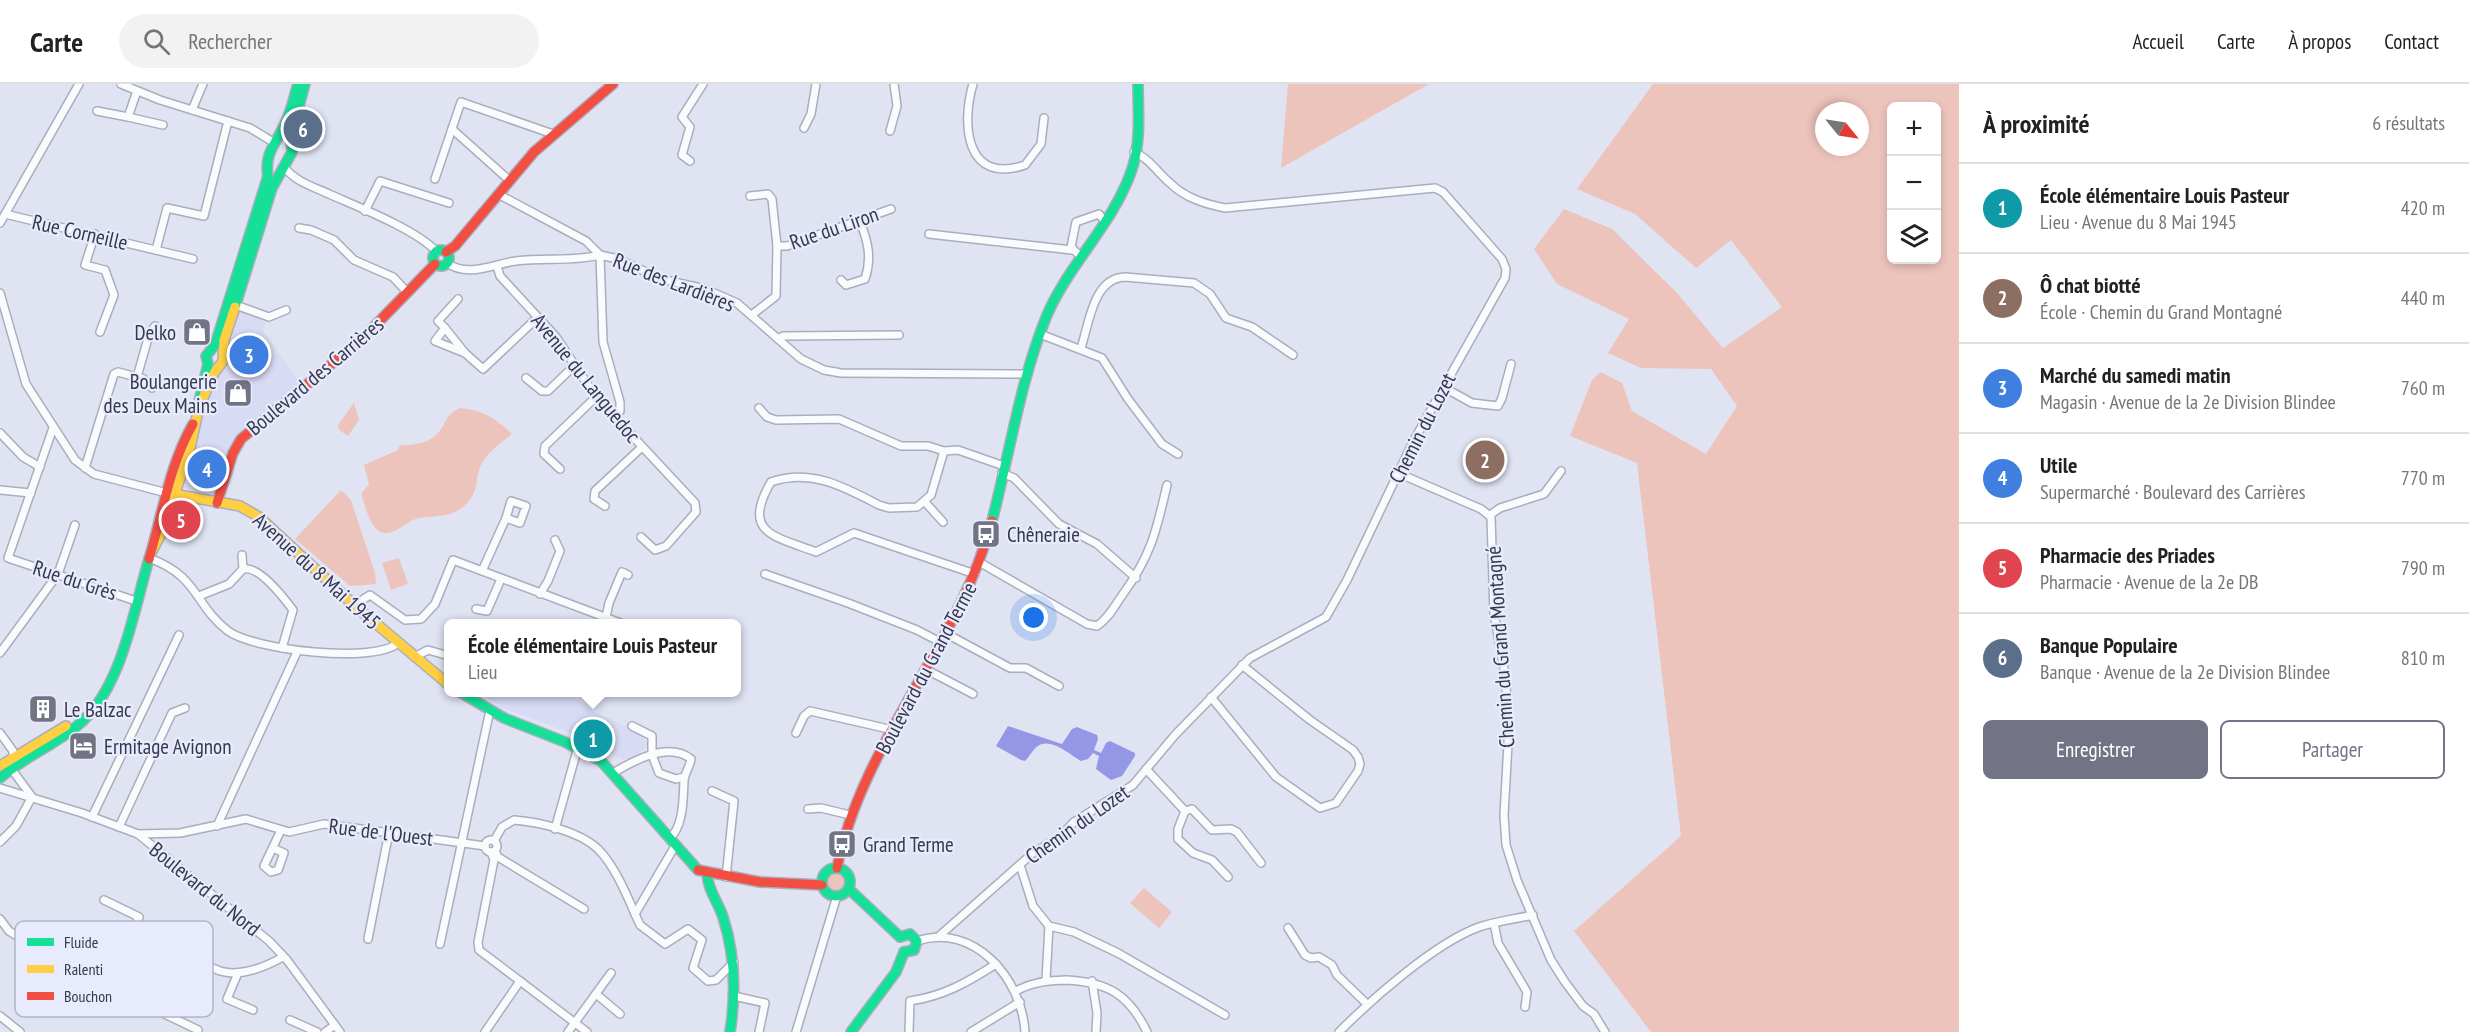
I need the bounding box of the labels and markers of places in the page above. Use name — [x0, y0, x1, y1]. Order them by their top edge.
pin: 6 — [284, 106, 322, 152]
shop icon: Delko — [181, 316, 213, 348]
place label: Delko — [134, 319, 176, 346]
pin: 3 — [230, 332, 268, 378]
place label: Boulangerie des Deux Mains — [104, 368, 217, 419]
shop icon: Boulangerie des Deux Mains — [222, 377, 254, 409]
pin: 2 — [1466, 438, 1504, 482]
pin: 4 — [188, 446, 226, 492]
pin: 5 — [162, 498, 201, 542]
bus stop icon: Chêneraie — [970, 518, 1002, 550]
place label: Chêneraie — [1007, 521, 1080, 548]
building icon: Le Balzac — [27, 693, 59, 725]
place label: Le Balzac — [64, 696, 132, 723]
pin: 1 — [574, 716, 612, 762]
hotel icon: Ermitage Avignon — [67, 730, 99, 762]
place label: Ermitage Avignon — [104, 733, 231, 760]
bus stop icon: Grand Terme — [826, 828, 858, 860]
place label: Grand Terme — [863, 831, 954, 858]

